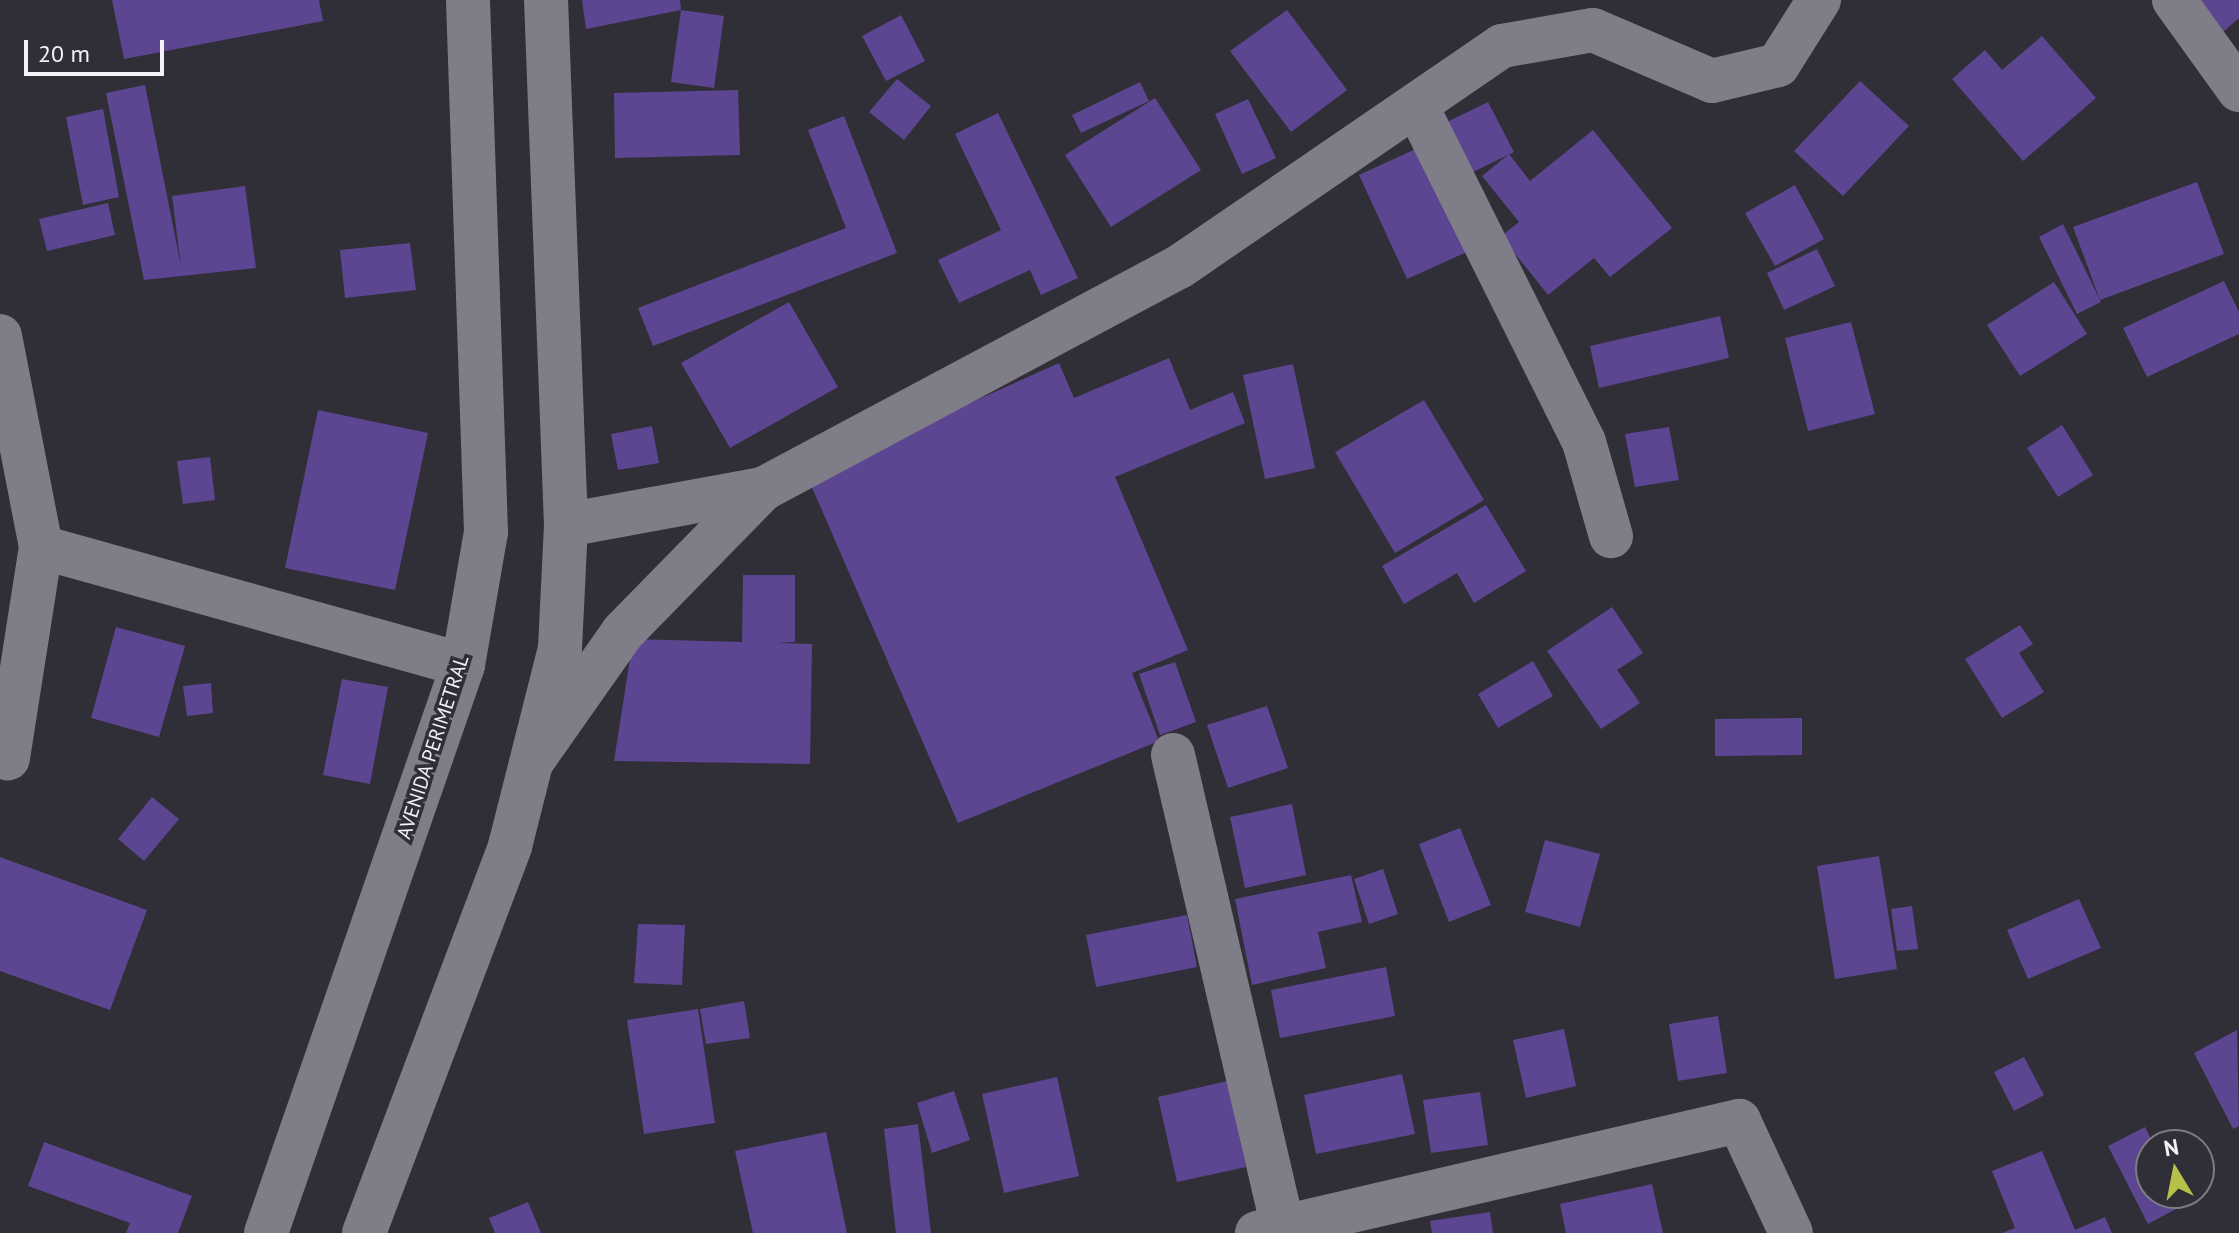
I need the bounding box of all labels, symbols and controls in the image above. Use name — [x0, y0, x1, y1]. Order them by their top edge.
scale bar — [28, 24, 168, 74]
text: 20 m — [38, 38, 90, 69]
street label: AVENIDA PERIMETRAL — [392, 652, 474, 842]
north arrow — [2135, 1129, 2215, 1209]
text: N — [2162, 1132, 2181, 1162]

